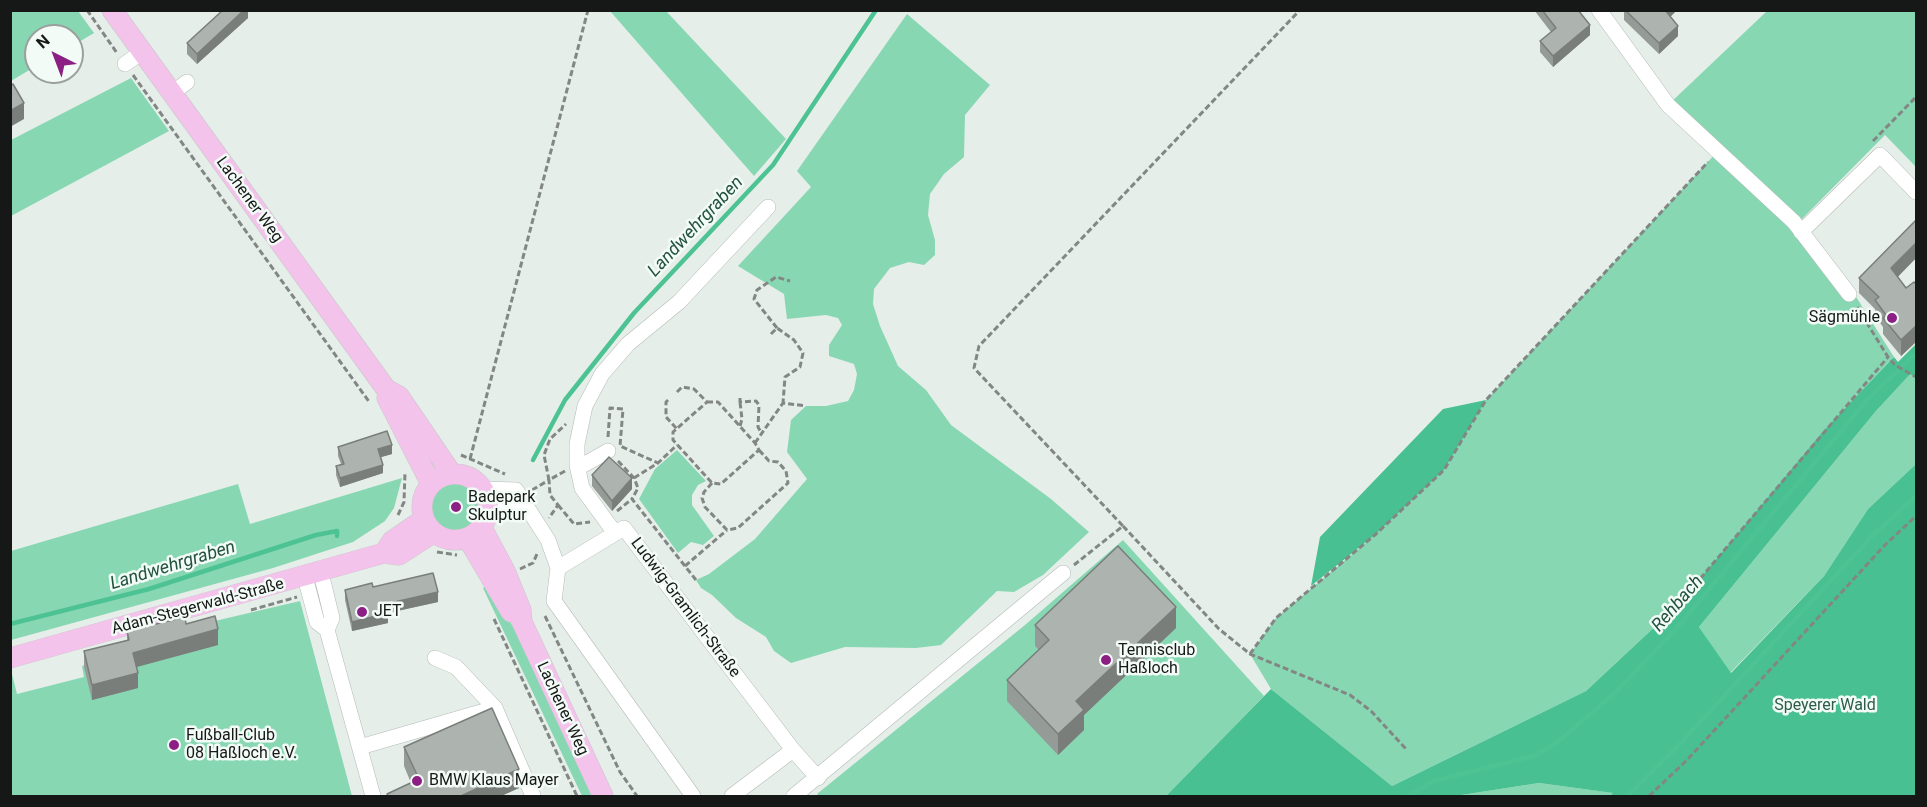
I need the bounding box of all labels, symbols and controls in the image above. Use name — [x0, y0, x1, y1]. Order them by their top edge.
north arrow — [24, 24, 84, 84]
text: N — [32, 31, 54, 53]
street label: Lachener Weg — [212, 153, 286, 247]
water label: Landwehrgraben — [644, 172, 748, 282]
place label: Sägmühle — [1809, 308, 1880, 328]
marker: Sägmühle — [1885, 311, 1899, 325]
place label: Badepark Skulptur — [468, 488, 535, 526]
marker: Badepark Skulptur — [449, 500, 463, 514]
street label: Ludwig-Gramlich-Straße — [626, 534, 744, 682]
water label: Landwehrgraben — [108, 537, 238, 595]
water label: Rehbach — [1648, 571, 1708, 637]
street label: Adam-Stegerwald-Straße — [110, 575, 286, 639]
place label: JET — [374, 602, 402, 622]
marker: JET — [355, 605, 369, 619]
place label: Tennisclub Haßloch — [1118, 641, 1195, 679]
marker: Tennisclub Haßloch — [1099, 653, 1113, 667]
street label: Lachener Weg — [532, 659, 592, 759]
park label: Speyerer Wald — [1774, 696, 1876, 716]
place label: Fußball-Club 08 Haßloch e.V. — [186, 726, 297, 764]
marker: Fußball-Club 08 Haßloch e.V. — [167, 738, 181, 752]
place label: BMW Klaus Mayer — [429, 771, 559, 791]
marker: BMW Klaus Mayer — [410, 774, 424, 788]

